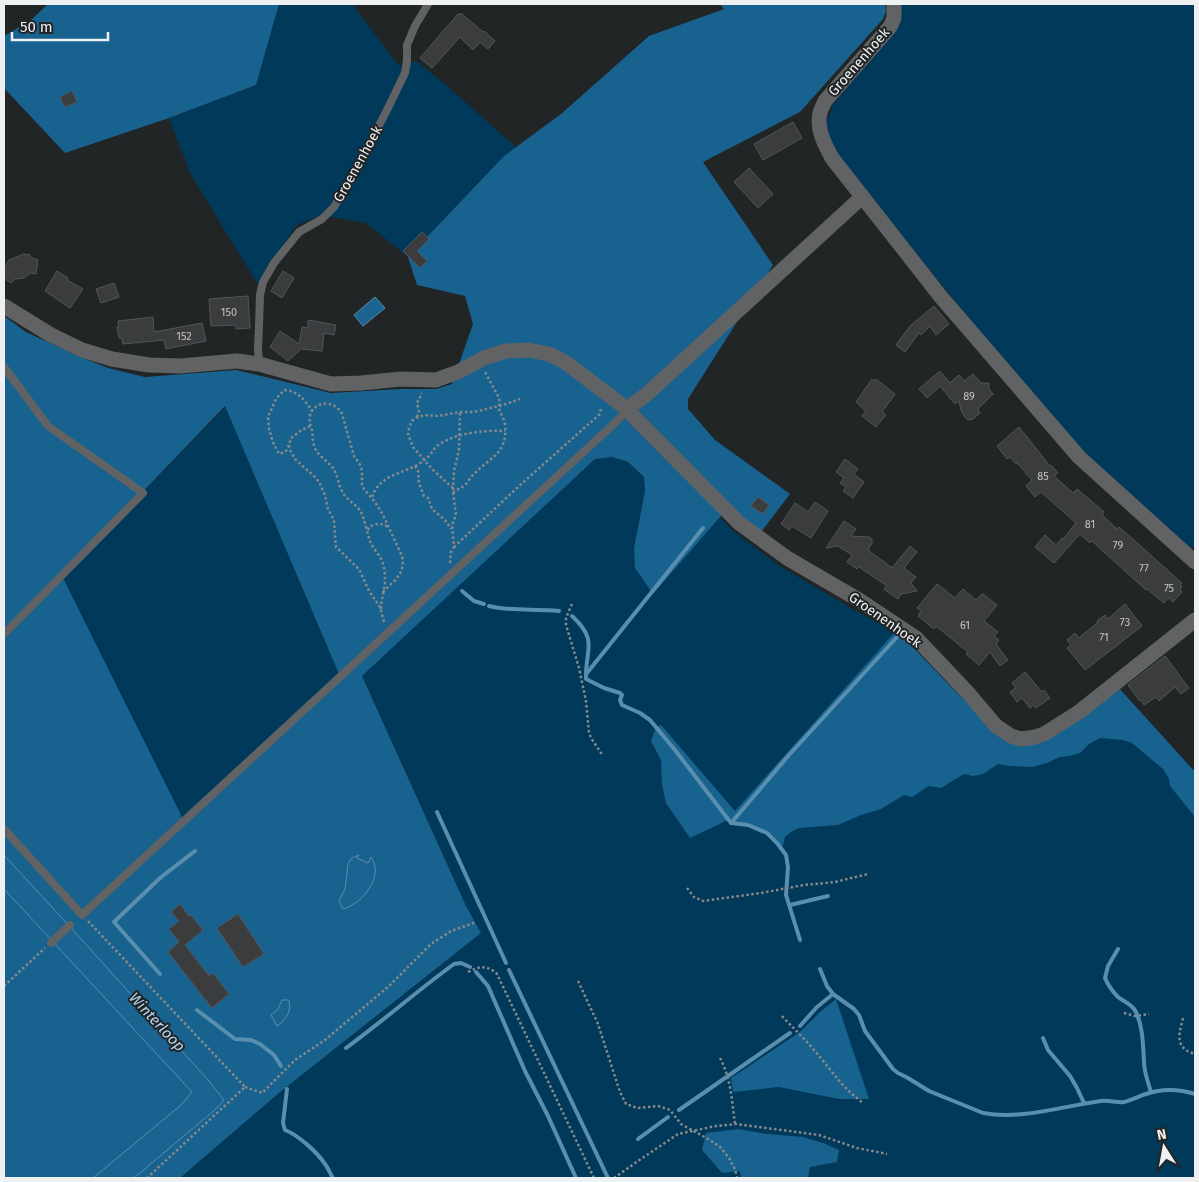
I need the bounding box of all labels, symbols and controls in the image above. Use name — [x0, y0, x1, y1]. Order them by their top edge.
scale bar — [12, 10, 109, 42]
text: 50 m — [20, 18, 53, 36]
street label: Groenenhoek — [825, 24, 894, 100]
street label: Groenenhoek — [330, 122, 386, 205]
house number: 150 — [221, 306, 237, 319]
house number: 152 — [176, 330, 192, 343]
house number: 89 — [963, 390, 975, 403]
house number: 85 — [1037, 470, 1049, 483]
house number: 81 — [1085, 518, 1095, 531]
house number: 79 — [1113, 539, 1123, 552]
house number: 77 — [1139, 562, 1149, 575]
house number: 75 — [1164, 582, 1175, 595]
street label: Groenenhoek — [845, 589, 925, 652]
house number: 73 — [1120, 616, 1130, 629]
house number: 61 — [960, 619, 970, 632]
house number: 71 — [1099, 631, 1109, 644]
water label: Winterloop — [125, 989, 189, 1055]
north arrow — [1139, 1122, 1189, 1172]
text: N — [1155, 1125, 1168, 1144]

